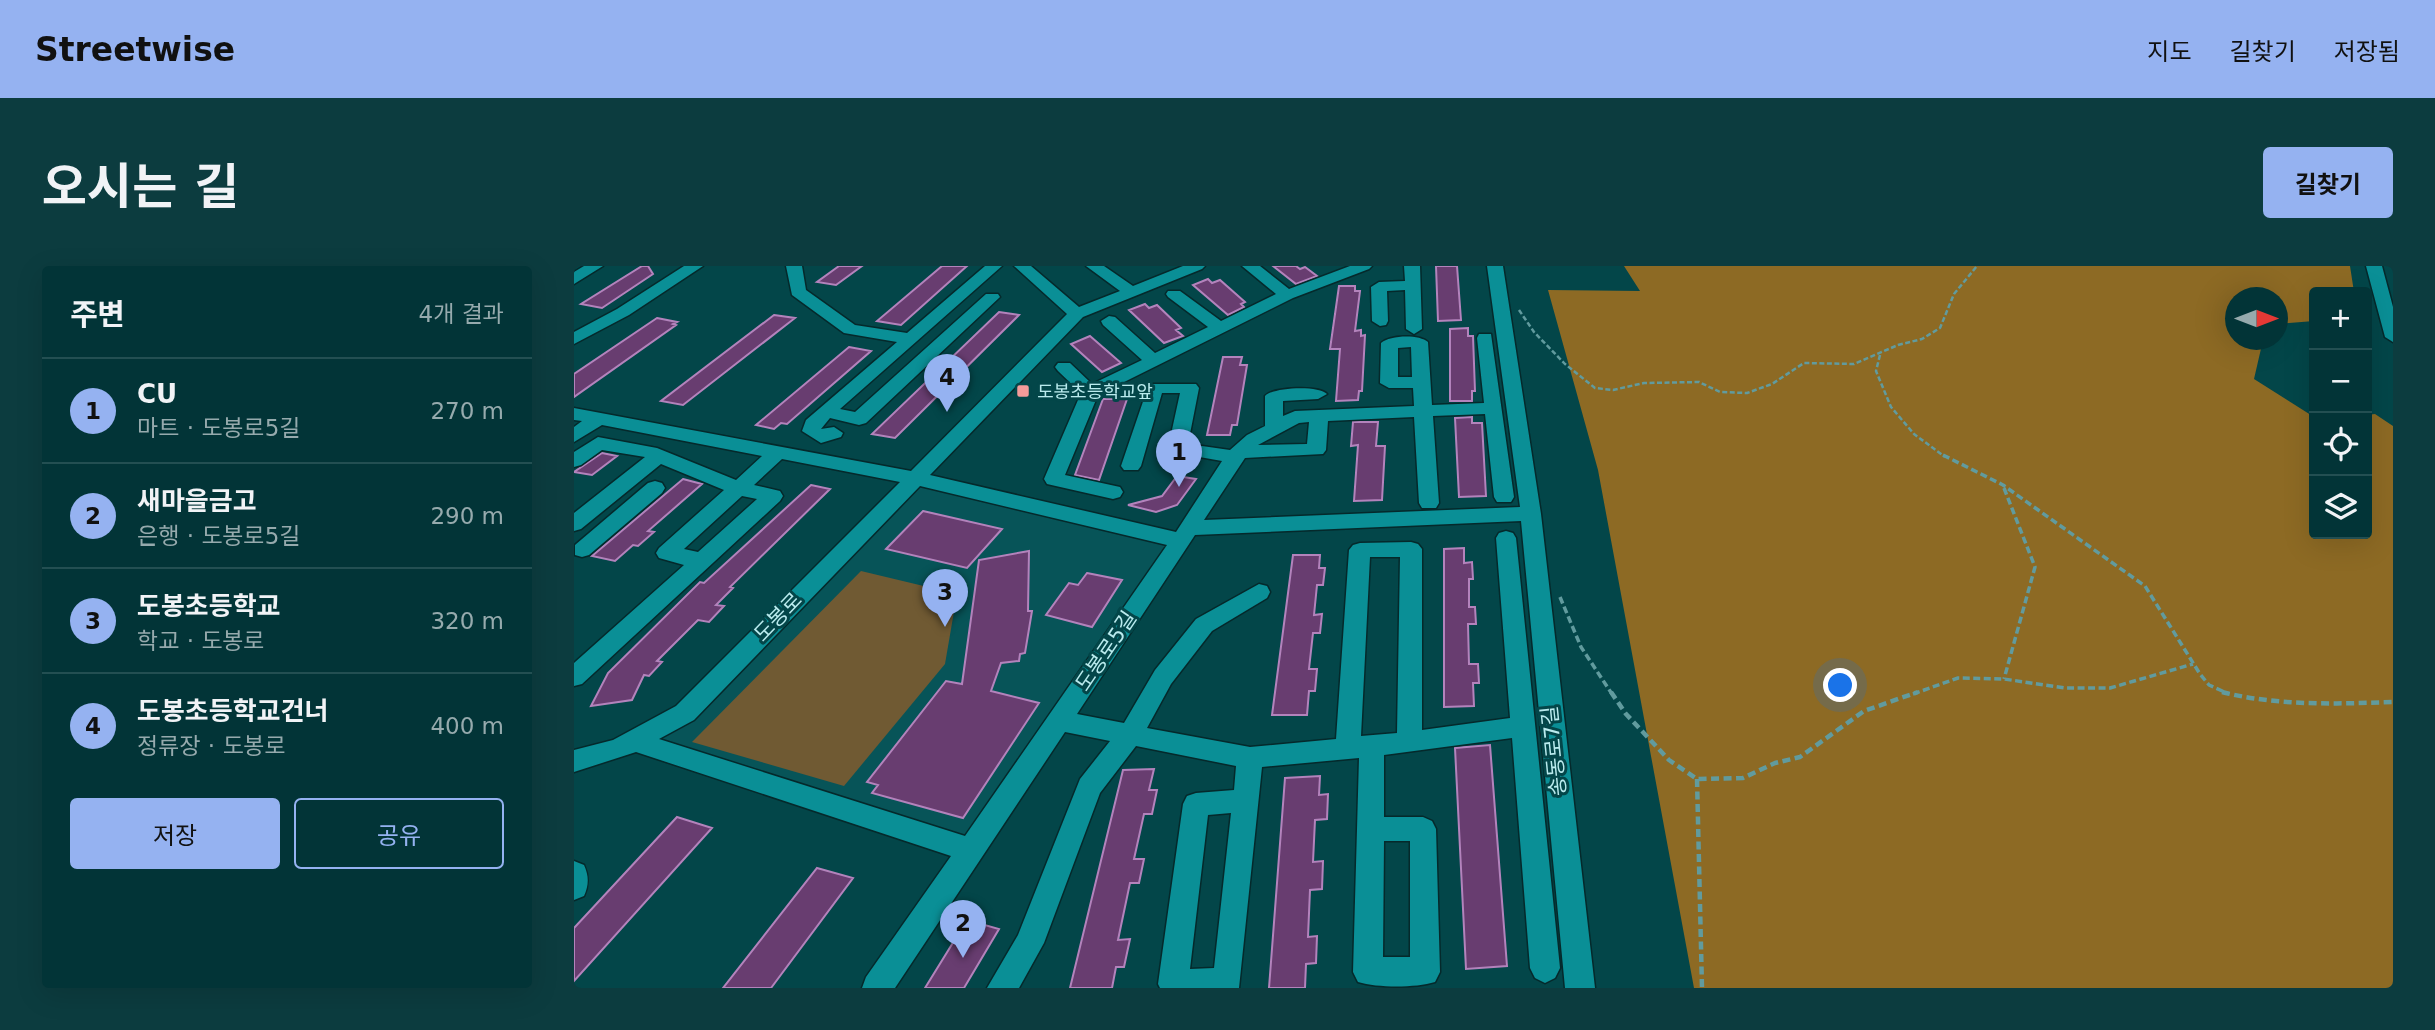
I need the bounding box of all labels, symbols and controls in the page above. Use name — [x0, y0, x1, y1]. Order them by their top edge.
text: Streetwise — [35, 30, 235, 69]
text: 지도 — [2147, 38, 2192, 66]
text: 길찾기 — [2230, 38, 2296, 66]
text: 저장됨 — [2334, 38, 2400, 66]
button: 길찾기 — [2263, 147, 2393, 218]
text: 오시는 길 — [42, 159, 239, 216]
north arrow — [2225, 287, 2288, 350]
map controls — [2309, 287, 2372, 539]
button: + — [2309, 287, 2372, 350]
text: 주변 — [70, 297, 125, 332]
text: 4개 결과 — [419, 301, 504, 327]
button: − — [2309, 350, 2372, 413]
pin: 4 — [924, 354, 970, 412]
text: CU — [137, 379, 177, 409]
place label: 도봉초등학교앞 — [1037, 381, 1153, 402]
marker: 도봉초등학교앞 — [1015, 383, 1031, 399]
text: 1 — [85, 398, 101, 424]
text: 270 m — [430, 398, 504, 424]
button: locate — [2309, 413, 2372, 476]
text: 마트 · 도봉로5길 — [137, 415, 301, 441]
pin: 1 — [1156, 429, 1202, 487]
button: layers — [2309, 476, 2372, 539]
text: 새마을금고 — [137, 486, 257, 516]
text: 2 — [85, 503, 101, 529]
text: 290 m — [430, 503, 504, 529]
text: 은행 · 도봉로5길 — [137, 523, 301, 549]
pin: 3 — [922, 569, 968, 627]
street label: 도봉로 — [749, 588, 807, 646]
text: 도봉초등학교 — [137, 591, 281, 621]
street label: 도봉로5길 — [1071, 607, 1141, 695]
text: 3 — [85, 608, 101, 634]
text: 320 m — [430, 608, 504, 634]
text: 학교 · 도봉로 — [137, 628, 265, 654]
your location — [1823, 668, 1857, 702]
text: 도봉초등학교건너 — [137, 696, 328, 726]
street label: 송동로7길 — [1537, 705, 1571, 797]
text: 4 — [85, 713, 101, 739]
text: 400 m — [430, 713, 504, 739]
text: 정류장 · 도봉로 — [137, 733, 286, 759]
button: 저장 — [70, 798, 280, 869]
button: 공유 — [294, 798, 504, 869]
pin: 2 — [940, 900, 986, 958]

